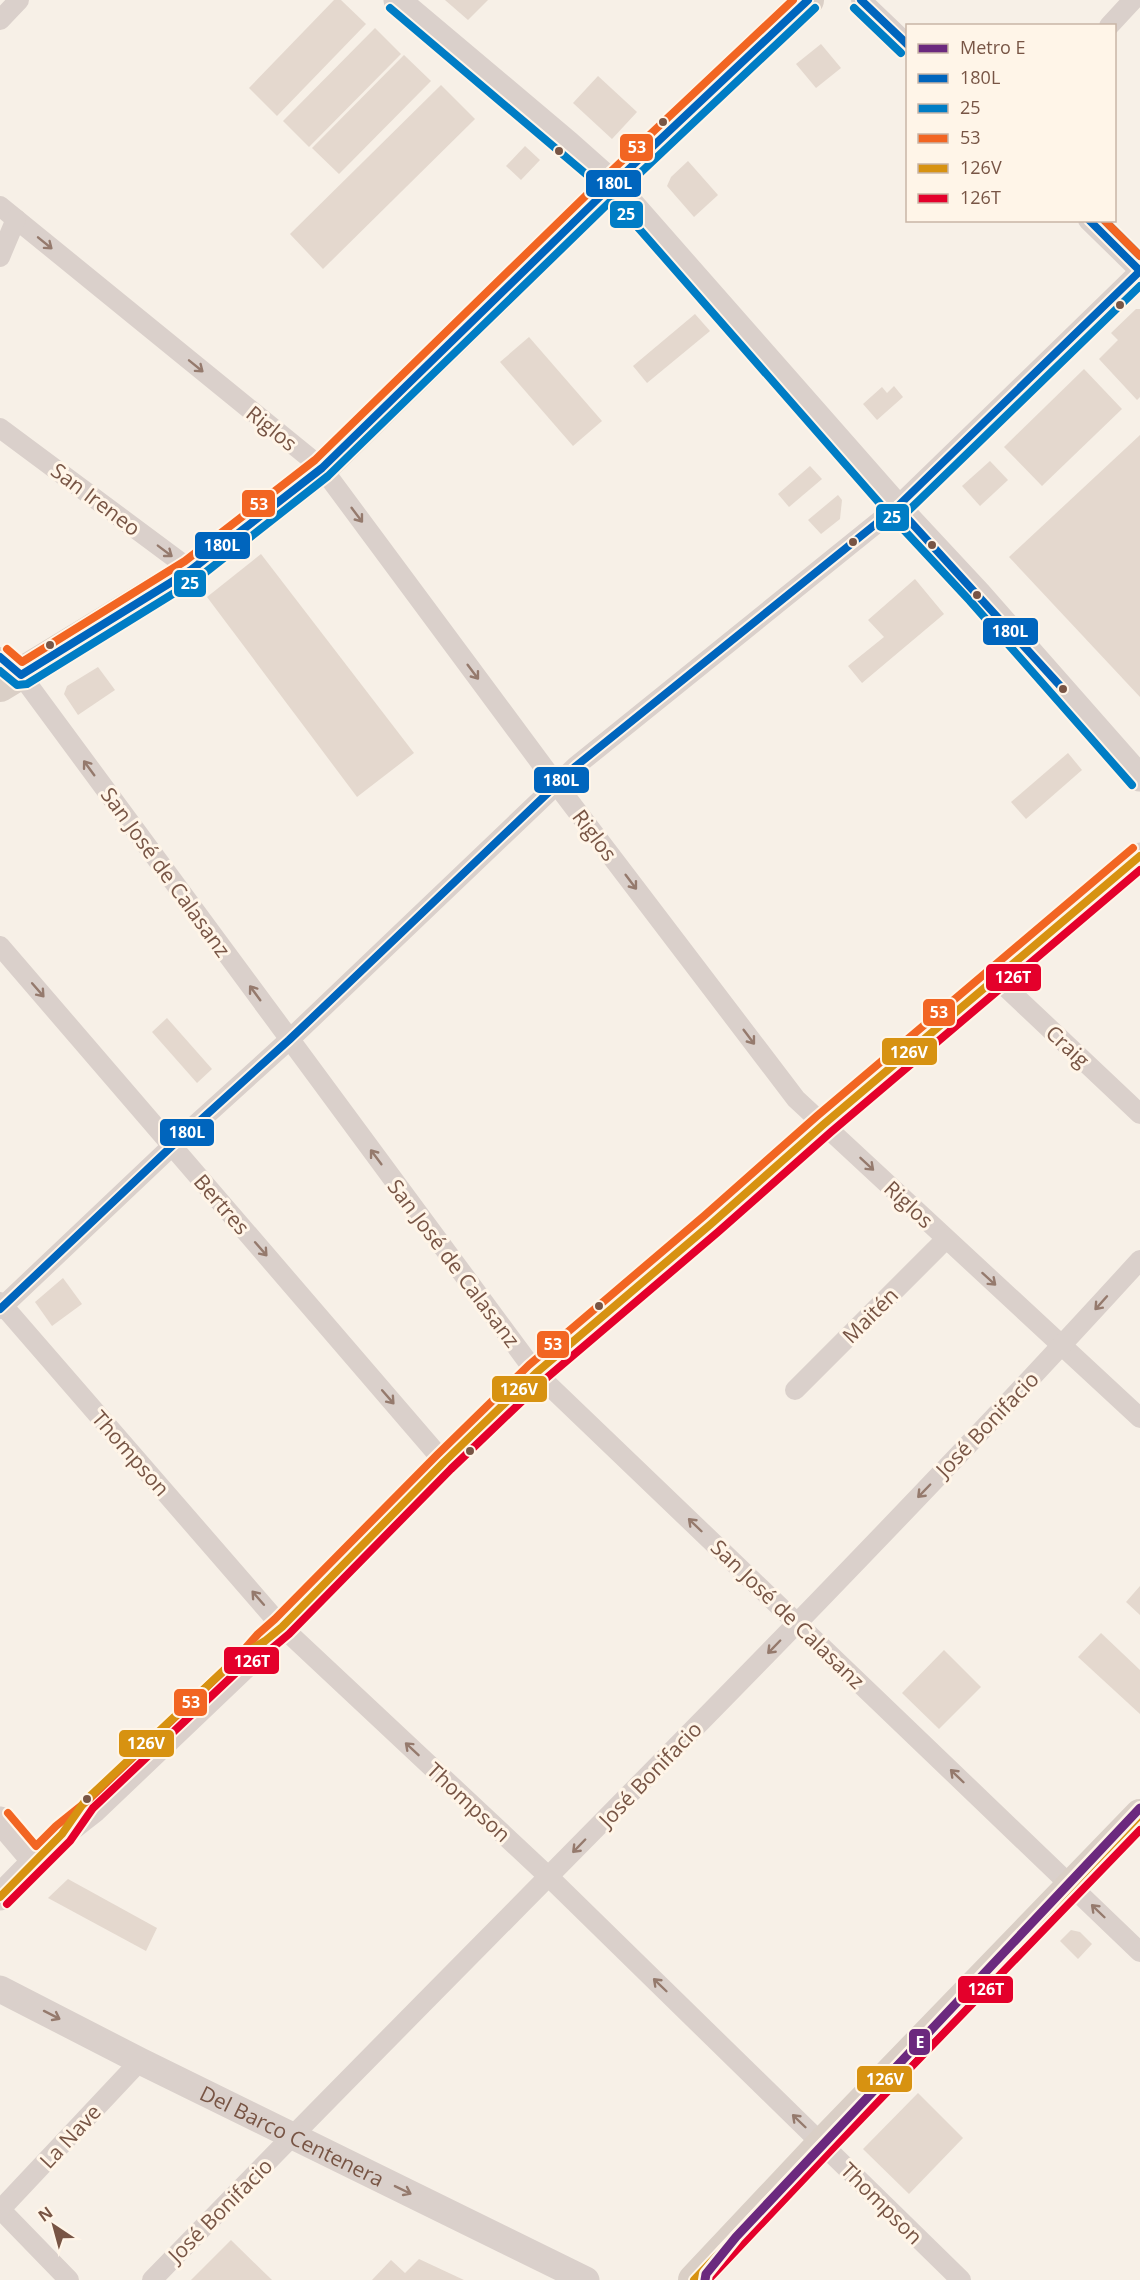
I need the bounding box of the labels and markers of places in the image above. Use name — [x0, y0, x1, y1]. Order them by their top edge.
unlabelled marker — [657, 116, 669, 128]
unlabelled marker — [553, 145, 565, 157]
unlabelled marker — [1114, 299, 1126, 311]
unlabelled marker — [847, 536, 859, 548]
unlabelled marker — [926, 539, 938, 551]
unlabelled marker — [971, 589, 983, 601]
unlabelled marker — [44, 639, 56, 651]
unlabelled marker — [1057, 683, 1069, 695]
unlabelled marker — [593, 1300, 605, 1312]
unlabelled marker — [464, 1445, 476, 1457]
unlabelled marker — [81, 1793, 93, 1805]

